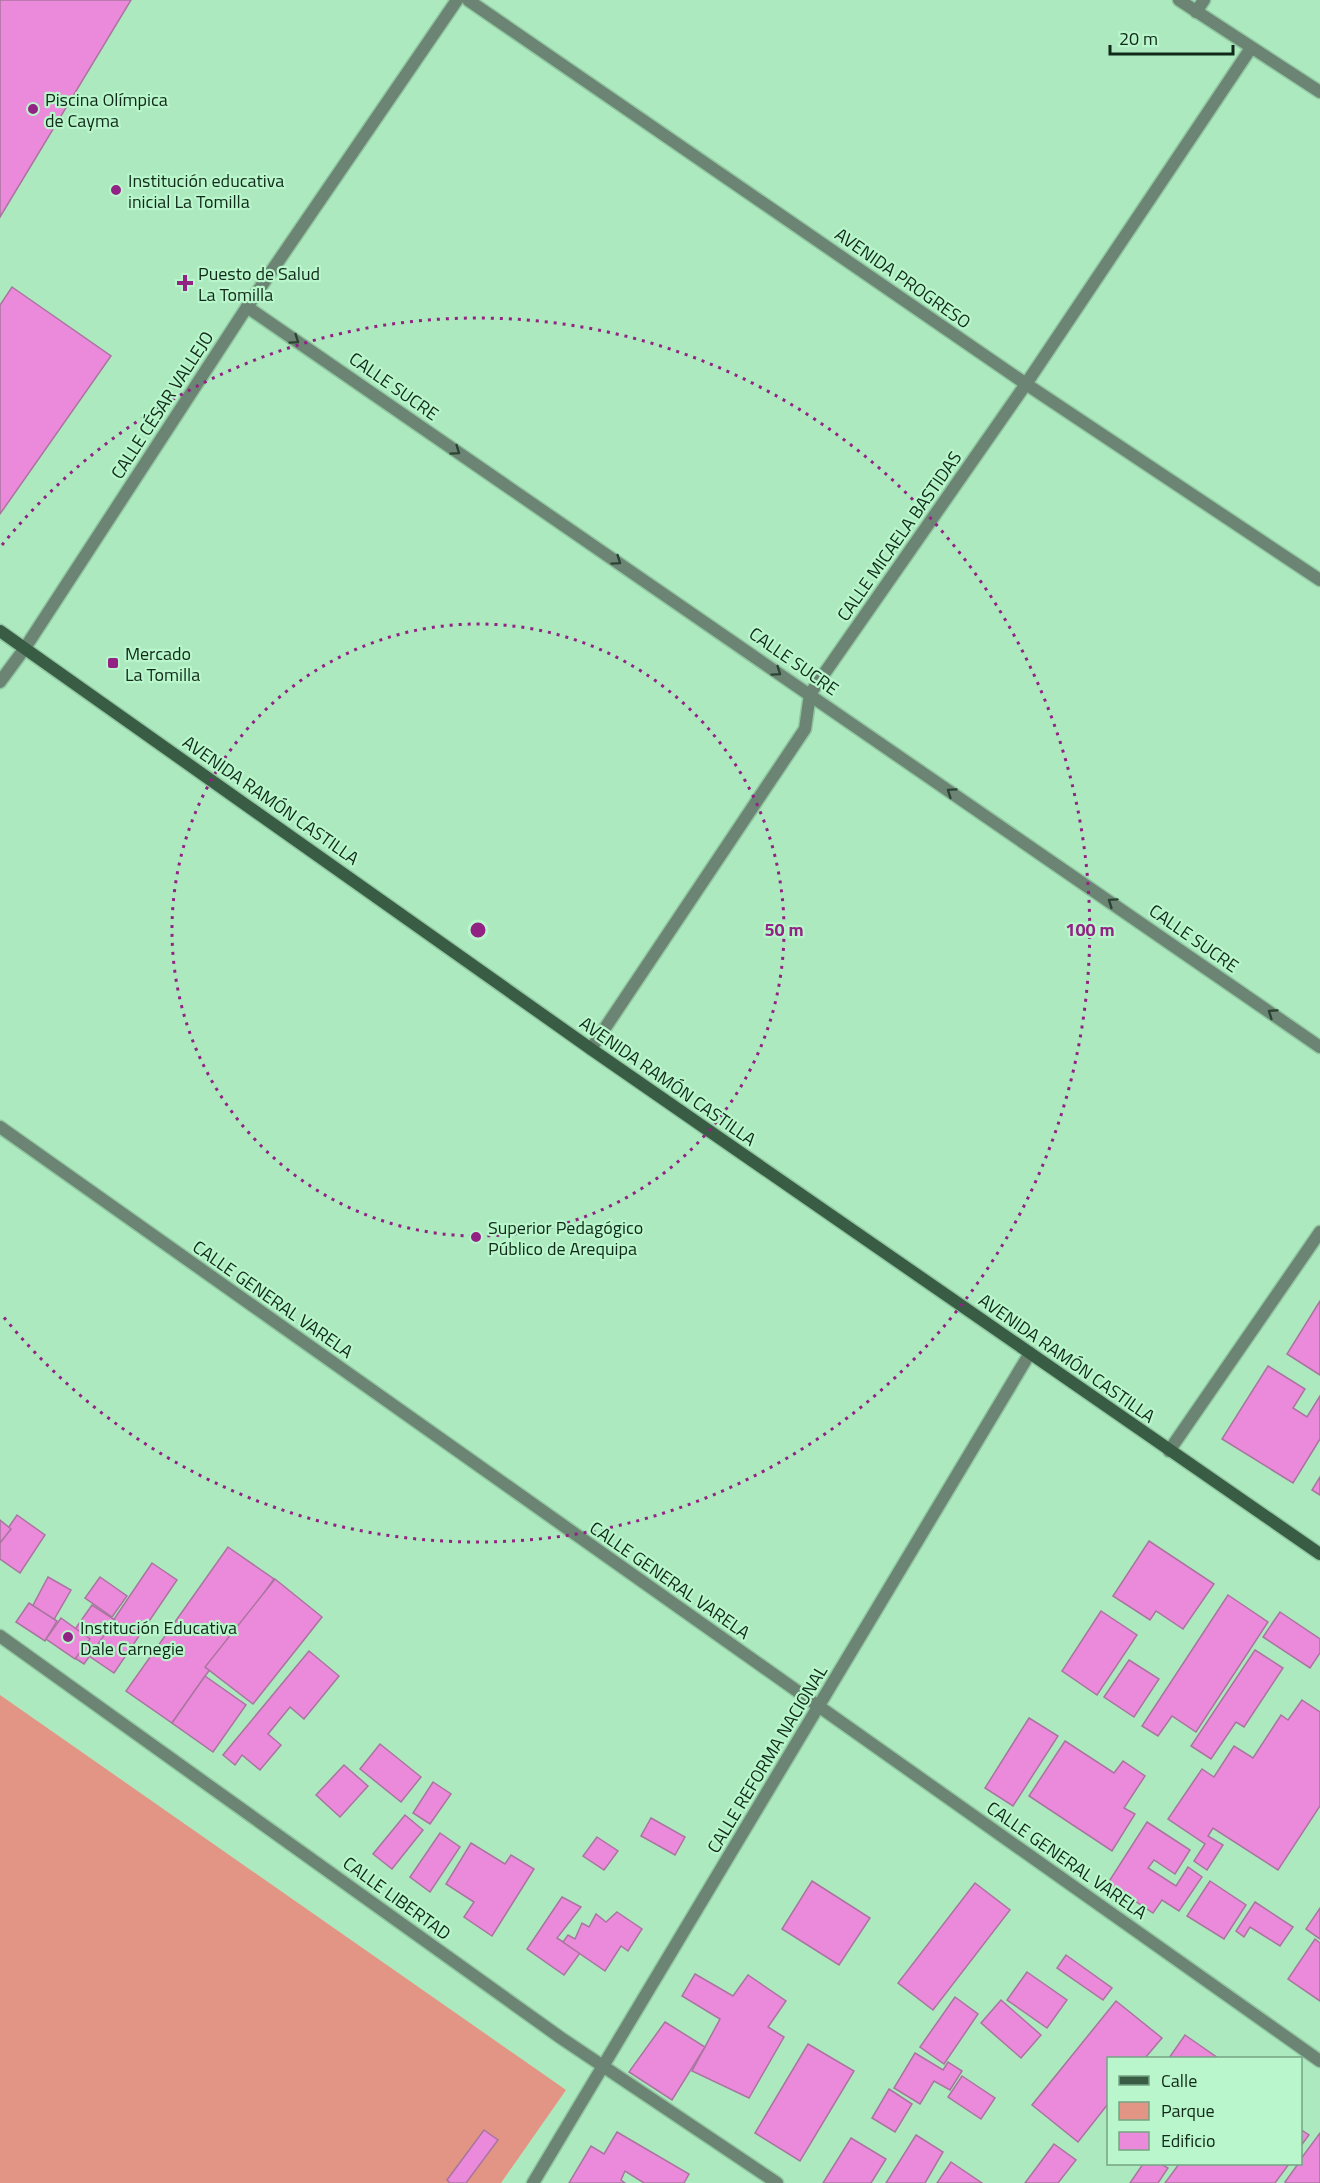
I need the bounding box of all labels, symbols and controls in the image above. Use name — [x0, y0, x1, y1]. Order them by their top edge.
scale bar — [1110, 18, 1233, 56]
text: 20 m — [1119, 25, 1158, 52]
place label: Piscina Olímpica de Cayma — [45, 86, 168, 134]
marker: Piscina Olímpica de Cayma — [26, 102, 40, 116]
place label: Institución educativa inicial La Tomilla — [128, 167, 284, 215]
marker: Institución educativa inicial La Tomilla — [109, 183, 123, 197]
street label: AVENIDA PROGRESO — [829, 221, 977, 335]
place label: Puesto de Salud La Tomilla — [198, 260, 320, 308]
marker: Puesto de Salud La Tomilla — [176, 274, 194, 292]
street label: CALLE CÉSAR VALLEJO — [104, 326, 220, 484]
one-way arrow — [289, 333, 300, 344]
street label: CALLE SUCRE — [344, 345, 444, 427]
one-way arrow — [449, 444, 460, 455]
street label: CALLE MICAELA BASTIDAS — [830, 446, 968, 626]
one-way arrow — [610, 554, 621, 565]
street label: CALLE SUCRE — [744, 620, 844, 702]
place label: Mercado La Tomilla — [125, 640, 200, 688]
marker: Mercado La Tomilla — [106, 656, 120, 670]
one-way arrow — [771, 664, 782, 675]
street label: AVENIDA RAMÓN CASTILLA — [177, 729, 365, 871]
one-way arrow — [947, 788, 958, 799]
street label: CALLE SUCRE — [1144, 897, 1244, 979]
one-way arrow — [1107, 899, 1118, 910]
text: 50 m — [764, 916, 804, 943]
text: 100 m — [1065, 916, 1115, 943]
centre of rings — [468, 920, 488, 940]
one-way arrow — [1268, 1009, 1279, 1020]
street label: AVENIDA RAMÓN CASTILLA — [574, 1010, 762, 1152]
place label: Superior Pedagógico Público de Arequipa — [488, 1214, 643, 1262]
marker: Superior Pedagógico Público de Arequipa — [469, 1230, 483, 1244]
street label: CALLE GENERAL VARELA — [187, 1233, 359, 1365]
street label: AVENIDA RAMÓN CASTILLA — [973, 1287, 1161, 1429]
street label: CALLE GENERAL VARELA — [584, 1514, 756, 1646]
place label: Institución Educativa Dale Carnegie — [80, 1614, 237, 1662]
marker: Institución Educativa Dale Carnegie — [61, 1630, 75, 1644]
street label: CALLE REFORMA NACIONAL — [700, 1660, 834, 1858]
street label: CALLE GENERAL VARELA — [981, 1794, 1153, 1926]
street label: CALLE LIBERTAD — [337, 1850, 457, 1946]
legend — [1107, 2057, 1302, 2165]
text: Calle — [1161, 2067, 1197, 2094]
text: Parque — [1161, 2097, 1215, 2124]
text: Edificio — [1161, 2127, 1215, 2154]

